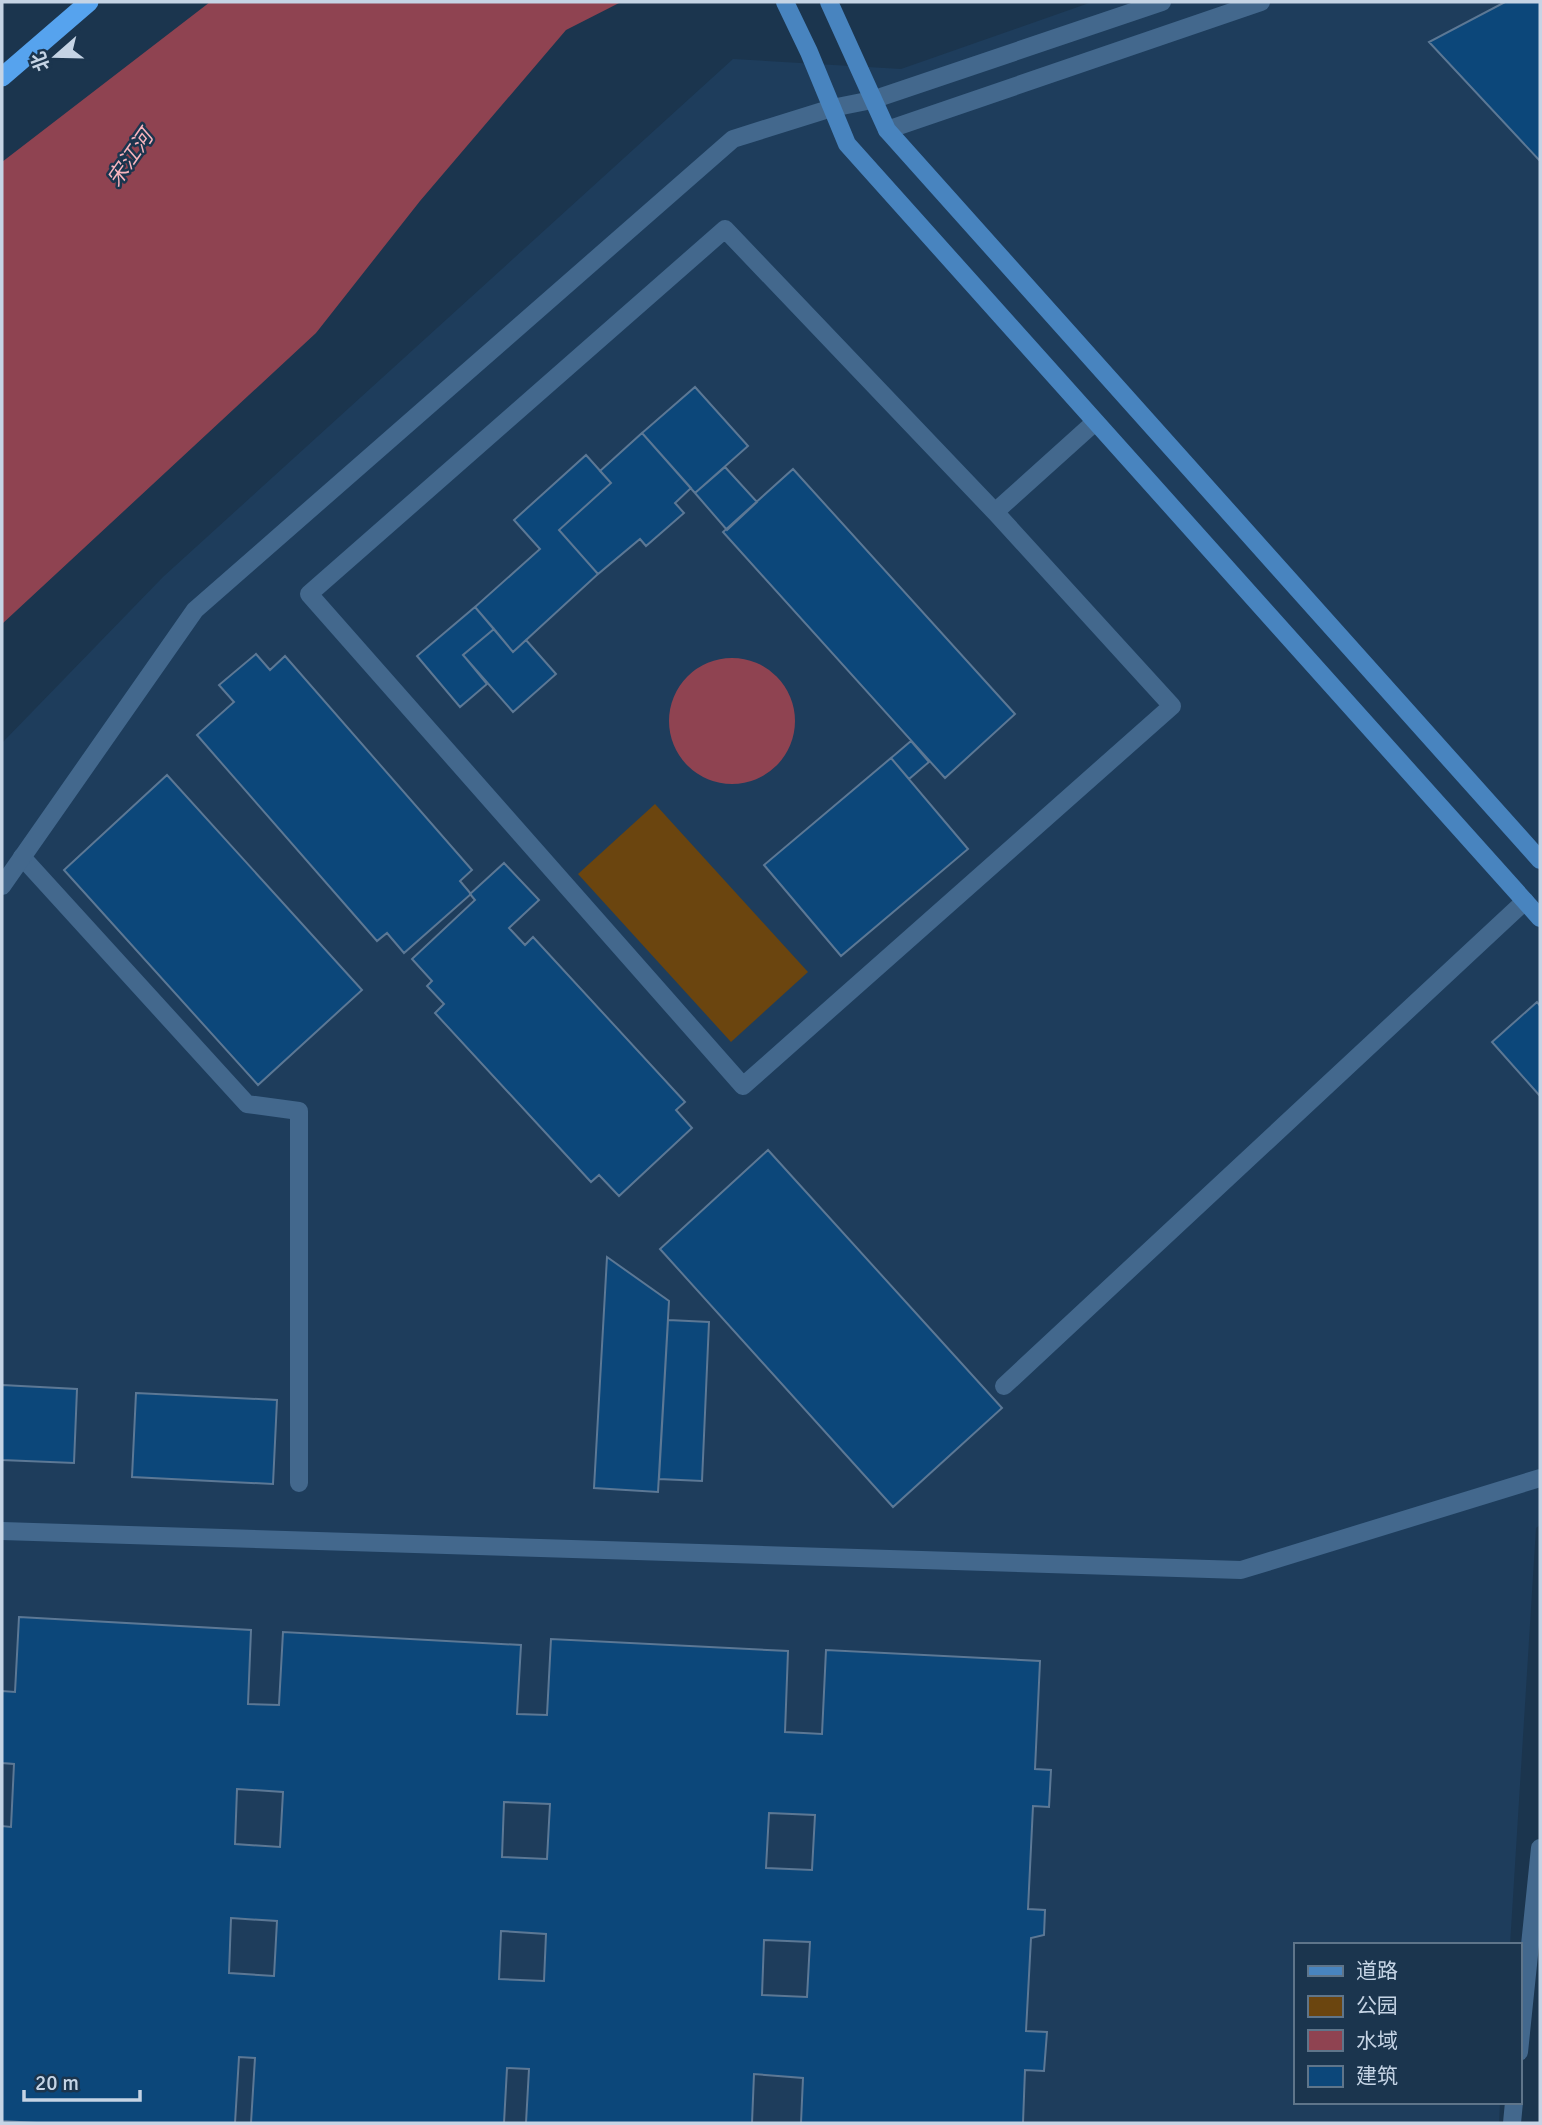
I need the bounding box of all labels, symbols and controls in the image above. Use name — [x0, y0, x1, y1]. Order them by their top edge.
north arrow — [21, 21, 91, 91]
text: 北 — [26, 48, 55, 75]
water label: 宋江河 — [101, 121, 161, 191]
legend — [1294, 1943, 1521, 2104]
text: 道路 — [1356, 1958, 1398, 1984]
text: 公园 — [1356, 1993, 1398, 2019]
text: 水域 — [1356, 2028, 1398, 2054]
scale bar — [24, 2058, 140, 2102]
text: 建筑 — [1356, 2063, 1398, 2089]
text: 20 m — [35, 2070, 79, 2096]

